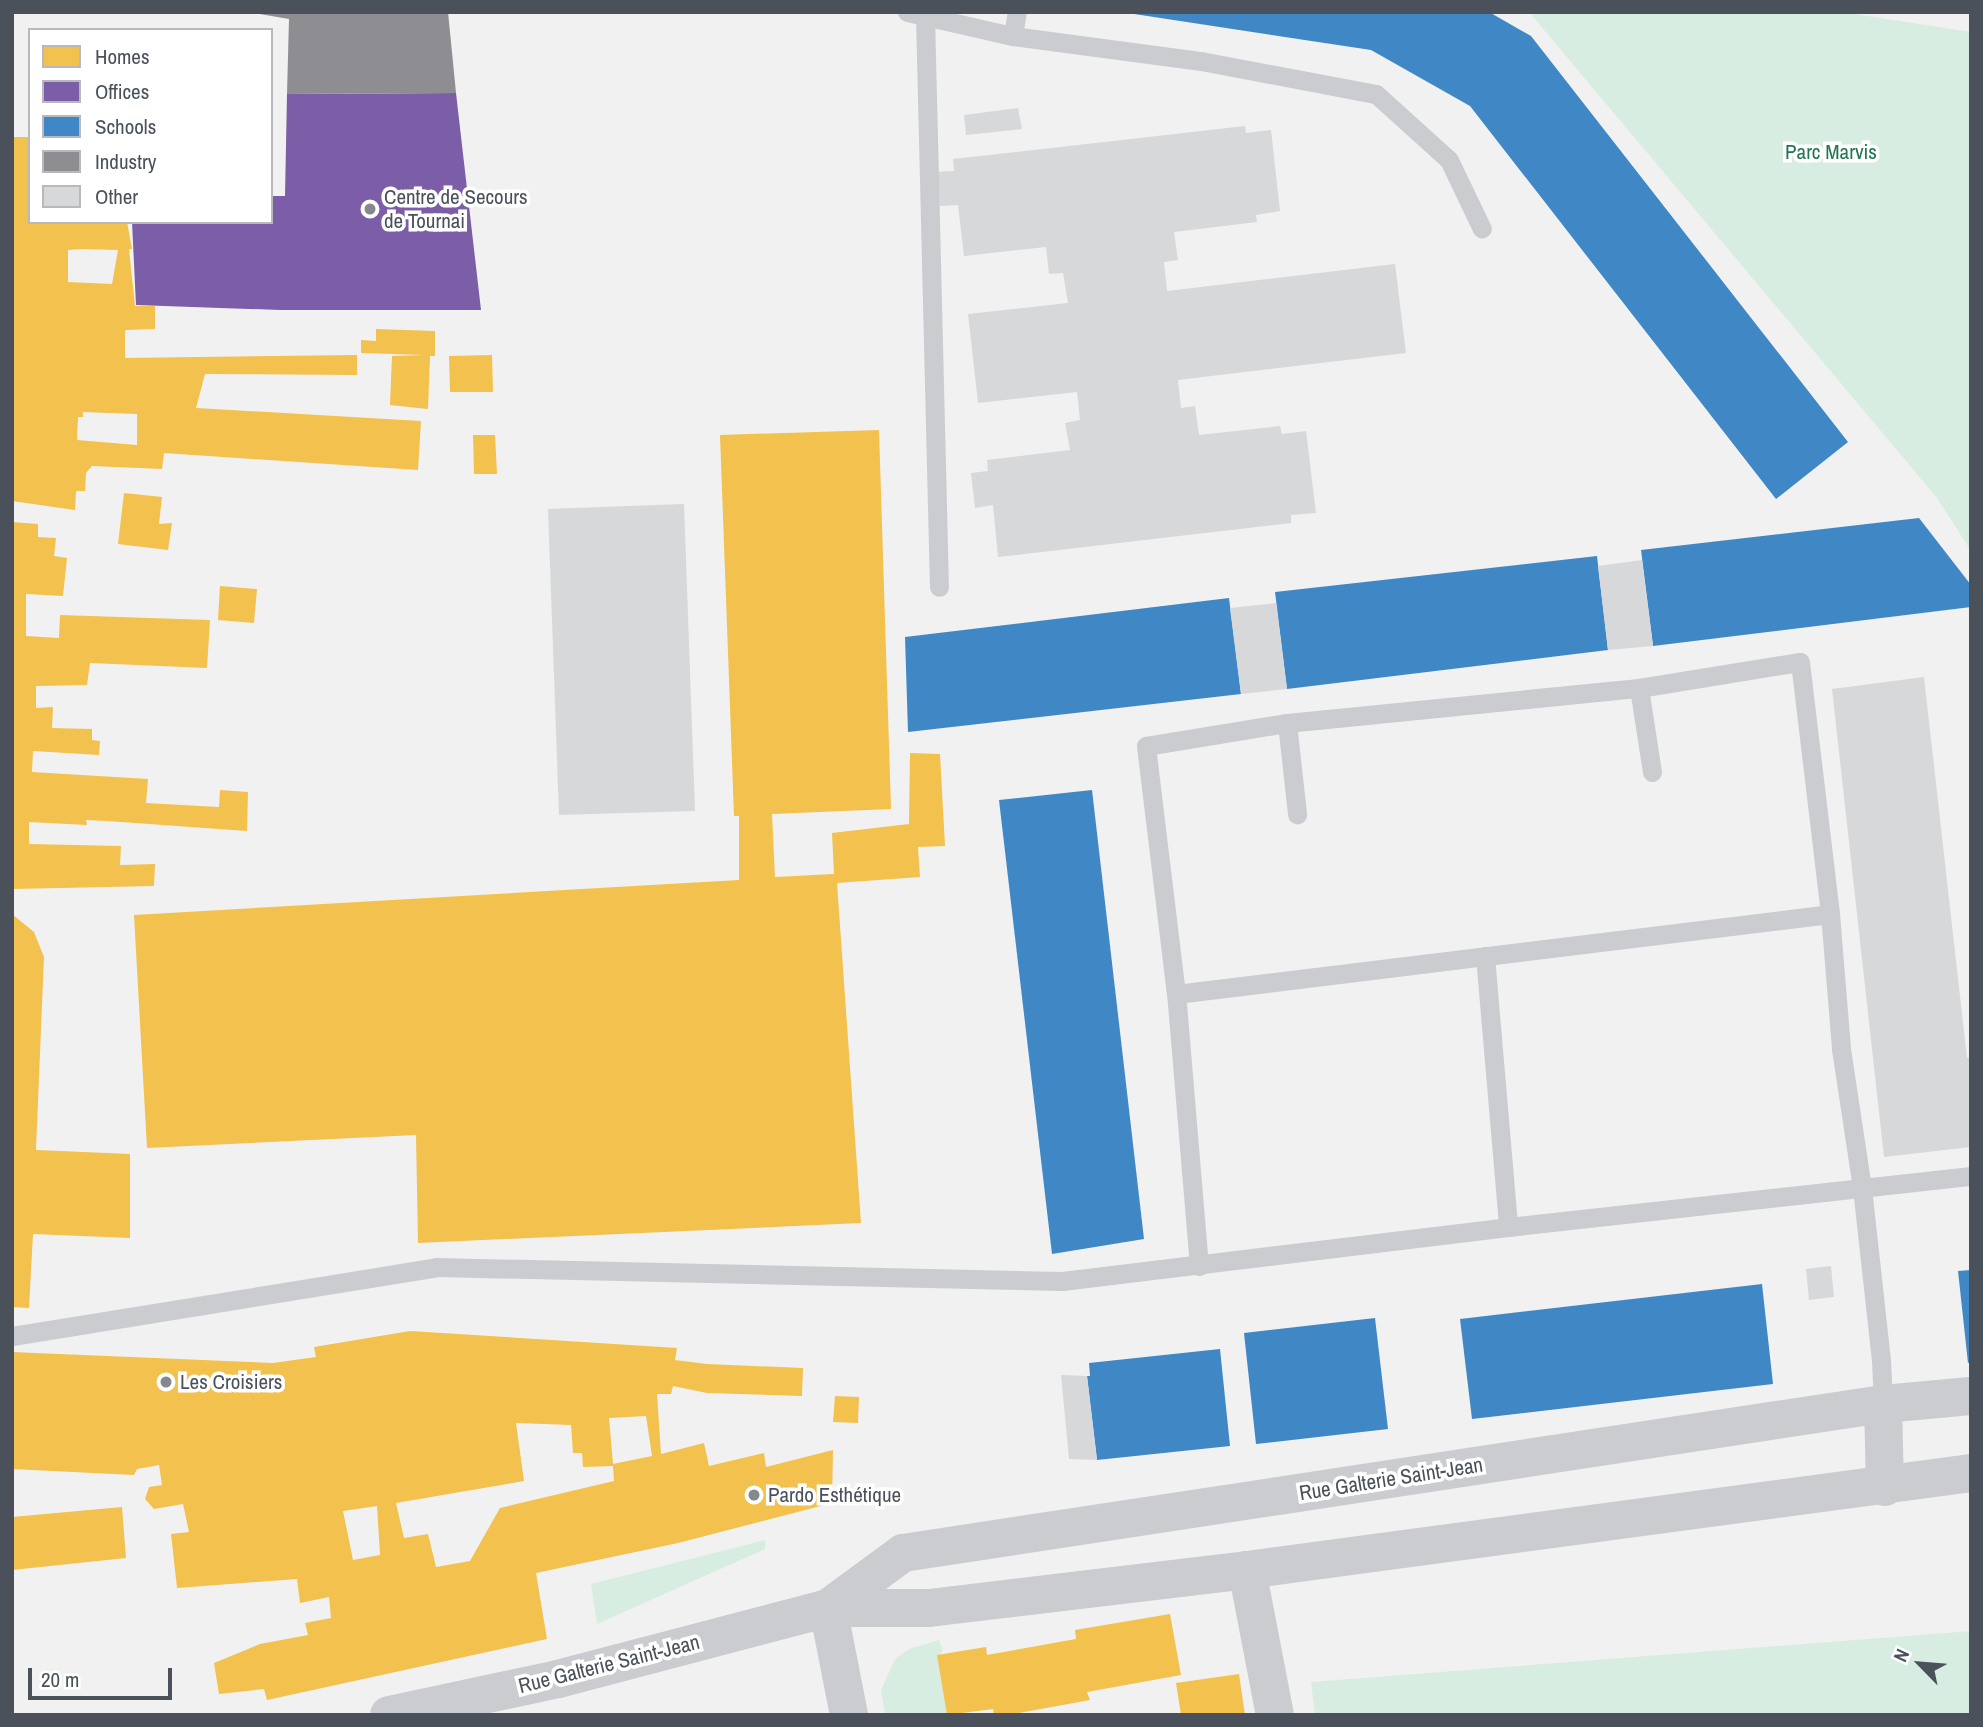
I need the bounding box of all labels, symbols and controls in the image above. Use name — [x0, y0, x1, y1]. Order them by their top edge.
legend — [28, 28, 273, 224]
text: Homes — [95, 42, 150, 71]
text: Offices — [95, 77, 149, 106]
text: Schools — [95, 112, 156, 141]
park label: Parc Marvis — [1785, 139, 1877, 165]
text: Industry — [95, 147, 156, 176]
text: Other — [95, 182, 138, 211]
place label: Centre de Secours de Tournai — [384, 184, 528, 234]
marker: Centre de Secours de Tournai — [362, 201, 378, 217]
place label: Les Croisiers — [180, 1369, 282, 1395]
marker: Les Croisiers — [158, 1374, 174, 1390]
street label: Rue Galterie Saint-Jean — [1297, 1452, 1485, 1506]
place label: Pardo Esthétique — [768, 1482, 901, 1508]
marker: Pardo Esthétique — [746, 1487, 762, 1503]
street label: Rue Galterie Saint-Jean — [516, 1629, 702, 1699]
north arrow — [1885, 1629, 1955, 1699]
text: N — [1887, 1645, 1915, 1666]
scale bar — [32, 1654, 175, 1698]
text: 20 m — [41, 1665, 79, 1694]

